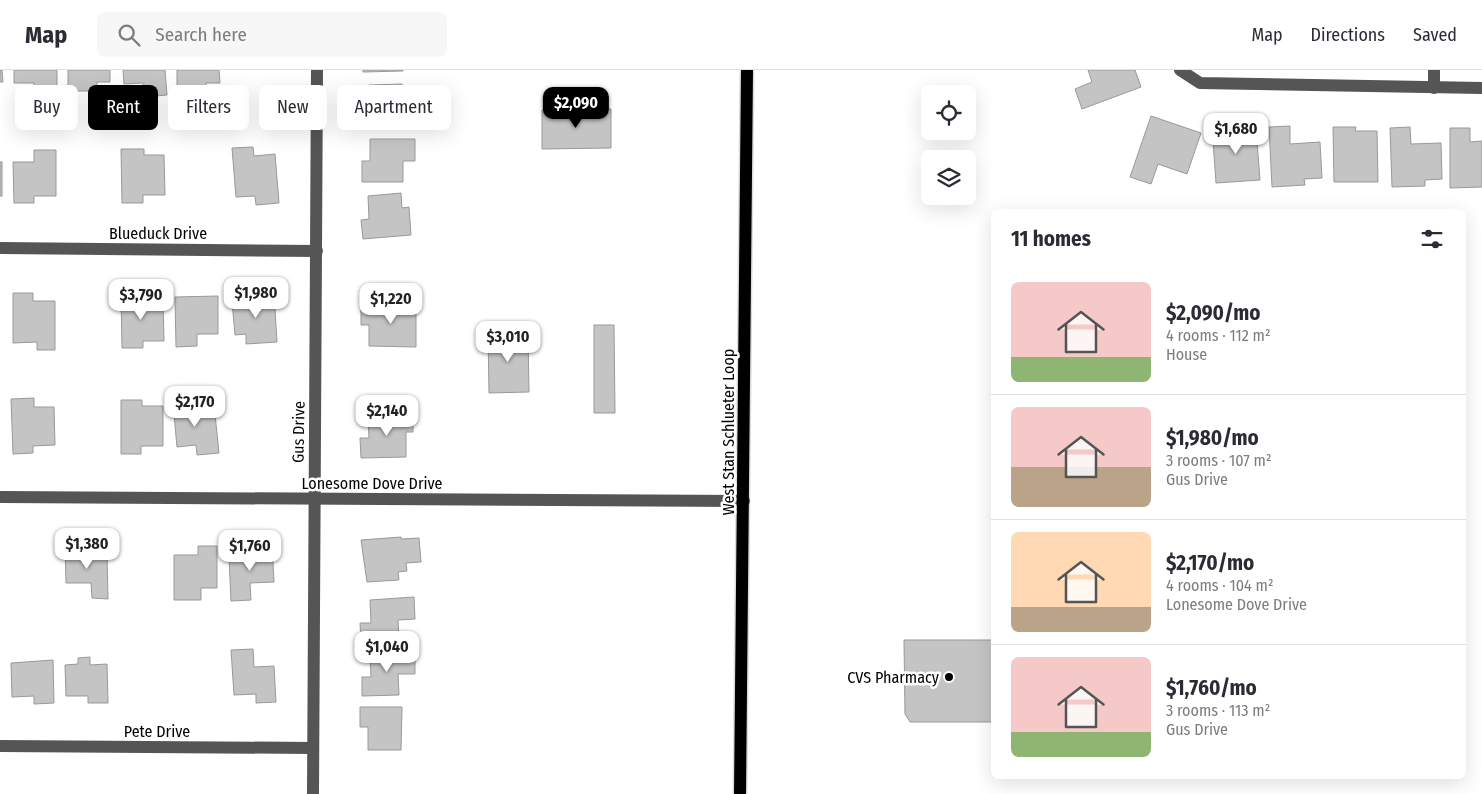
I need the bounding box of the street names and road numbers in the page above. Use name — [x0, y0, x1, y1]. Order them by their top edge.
street label: Blueduck Drive — [109, 224, 207, 243]
street label: West Stan Schlueter Loop — [719, 349, 738, 515]
street label: Gus Drive — [288, 401, 309, 463]
street label: Lonesome Dove Drive — [302, 474, 443, 493]
street label: Pete Drive — [124, 722, 190, 741]

